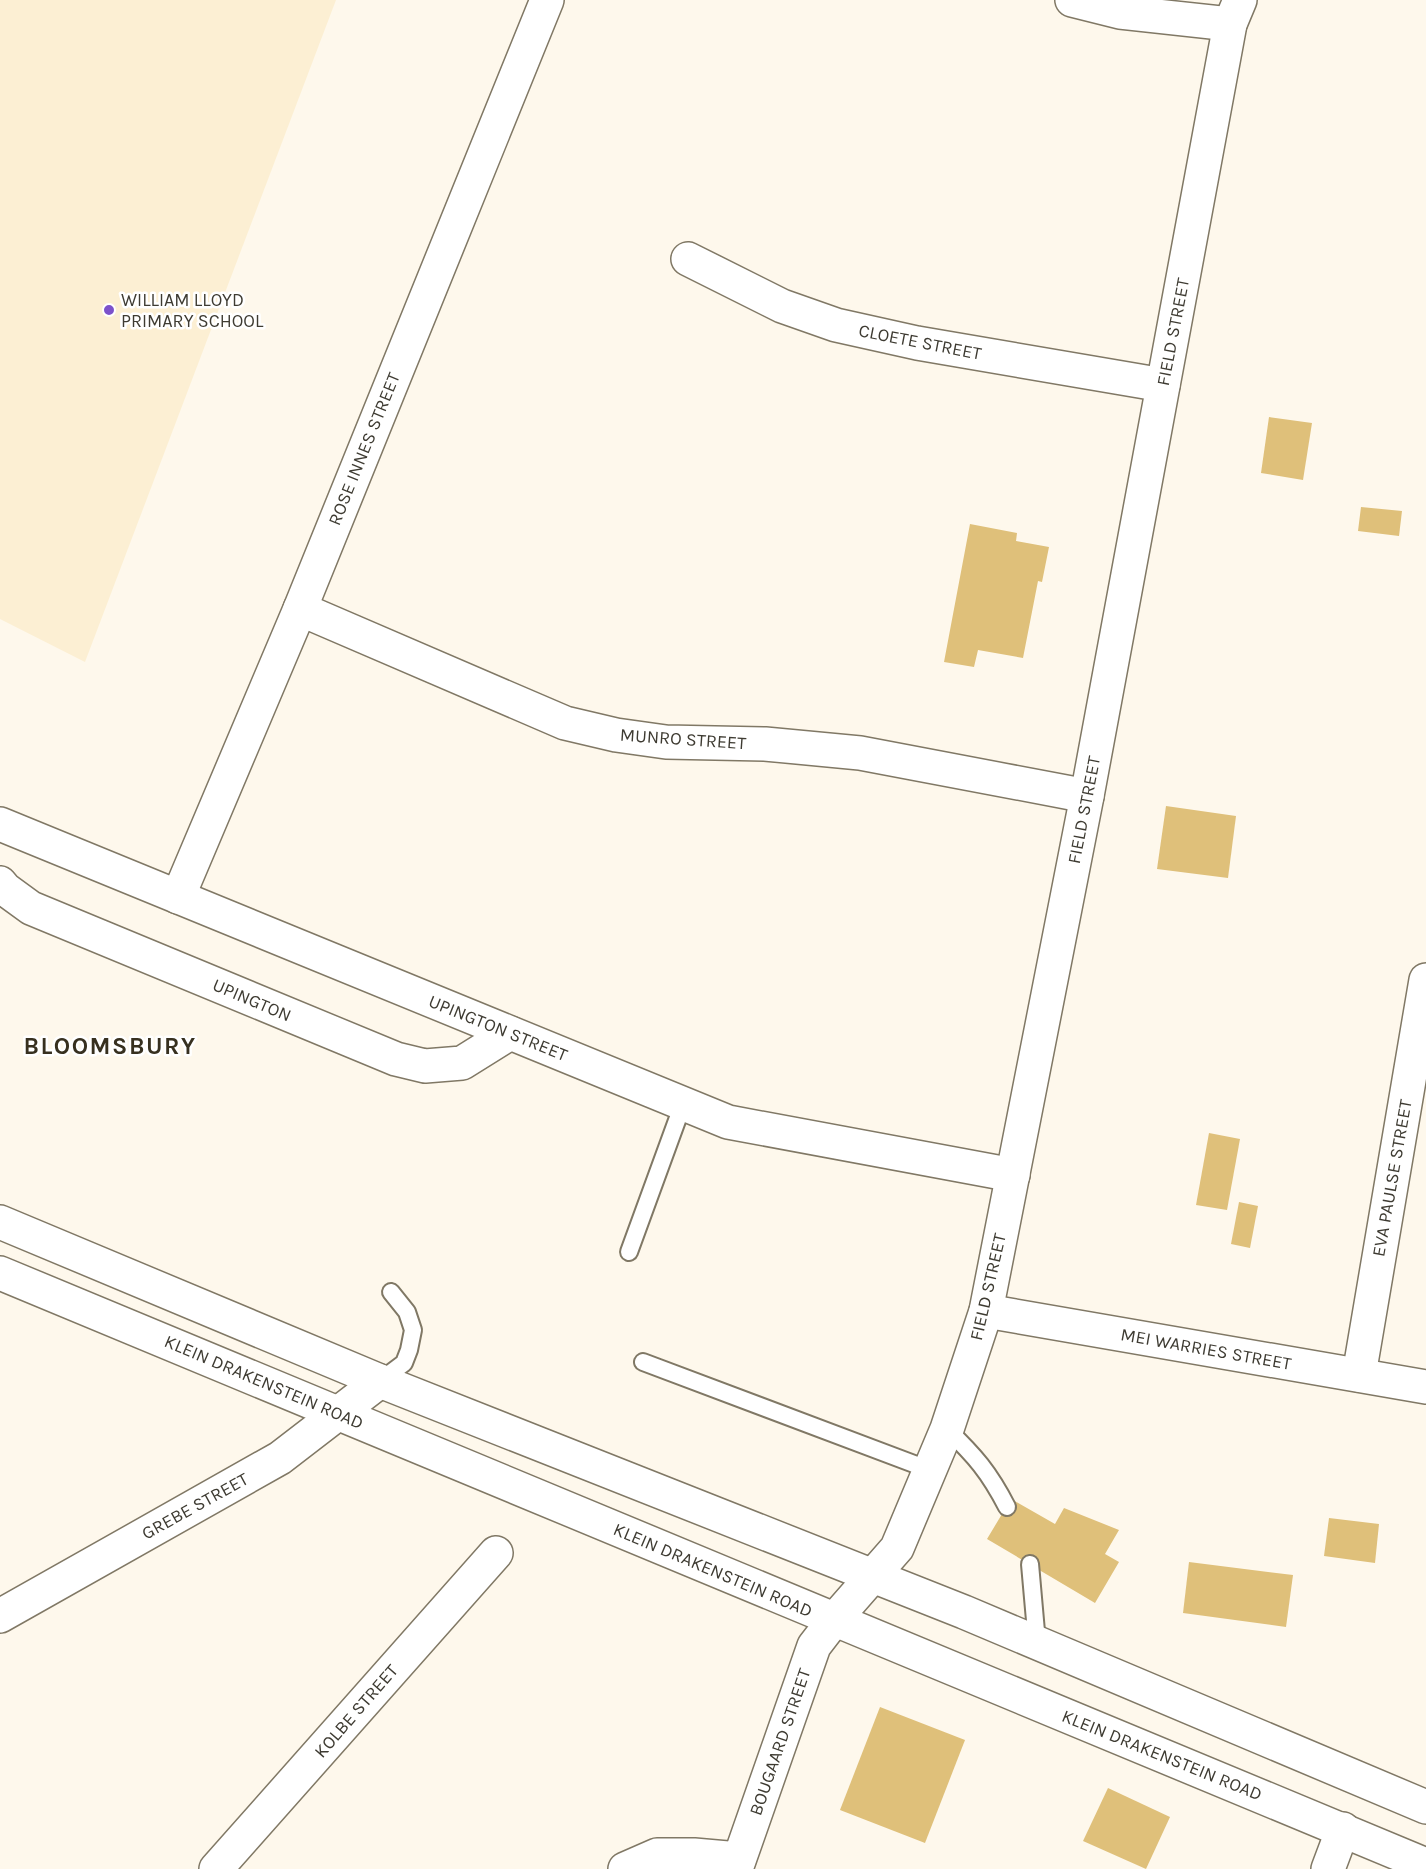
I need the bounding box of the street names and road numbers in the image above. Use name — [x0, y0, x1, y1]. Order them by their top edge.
street label: FIELD STREET — [1152, 276, 1194, 388]
street label: CLOETE STREET — [857, 319, 983, 365]
street label: ROSE INNES STREET — [323, 369, 405, 529]
street label: MUNRO STREET — [619, 724, 747, 754]
street label: FIELD STREET — [1063, 754, 1105, 866]
street label: UPINGTON — [209, 974, 295, 1026]
street label: UPINGTON STREET — [425, 990, 571, 1066]
street label: EVA PAULSE STREET — [1367, 1098, 1417, 1258]
street label: FIELD STREET — [965, 1231, 1011, 1343]
street label: MEI WARRIES STREET — [1119, 1323, 1293, 1375]
street label: KLEIN DRAKENSTEIN ROAD — [161, 1330, 367, 1434]
street label: GREBE STREET — [138, 1468, 252, 1544]
street label: KLEIN DRAKENSTEIN ROAD — [610, 1518, 816, 1622]
street label: KOLBE STREET — [309, 1660, 403, 1762]
street label: BOUGAARD STREET — [745, 1666, 815, 1818]
street label: KLEIN DRAKENSTEIN ROAD — [1059, 1705, 1265, 1805]

